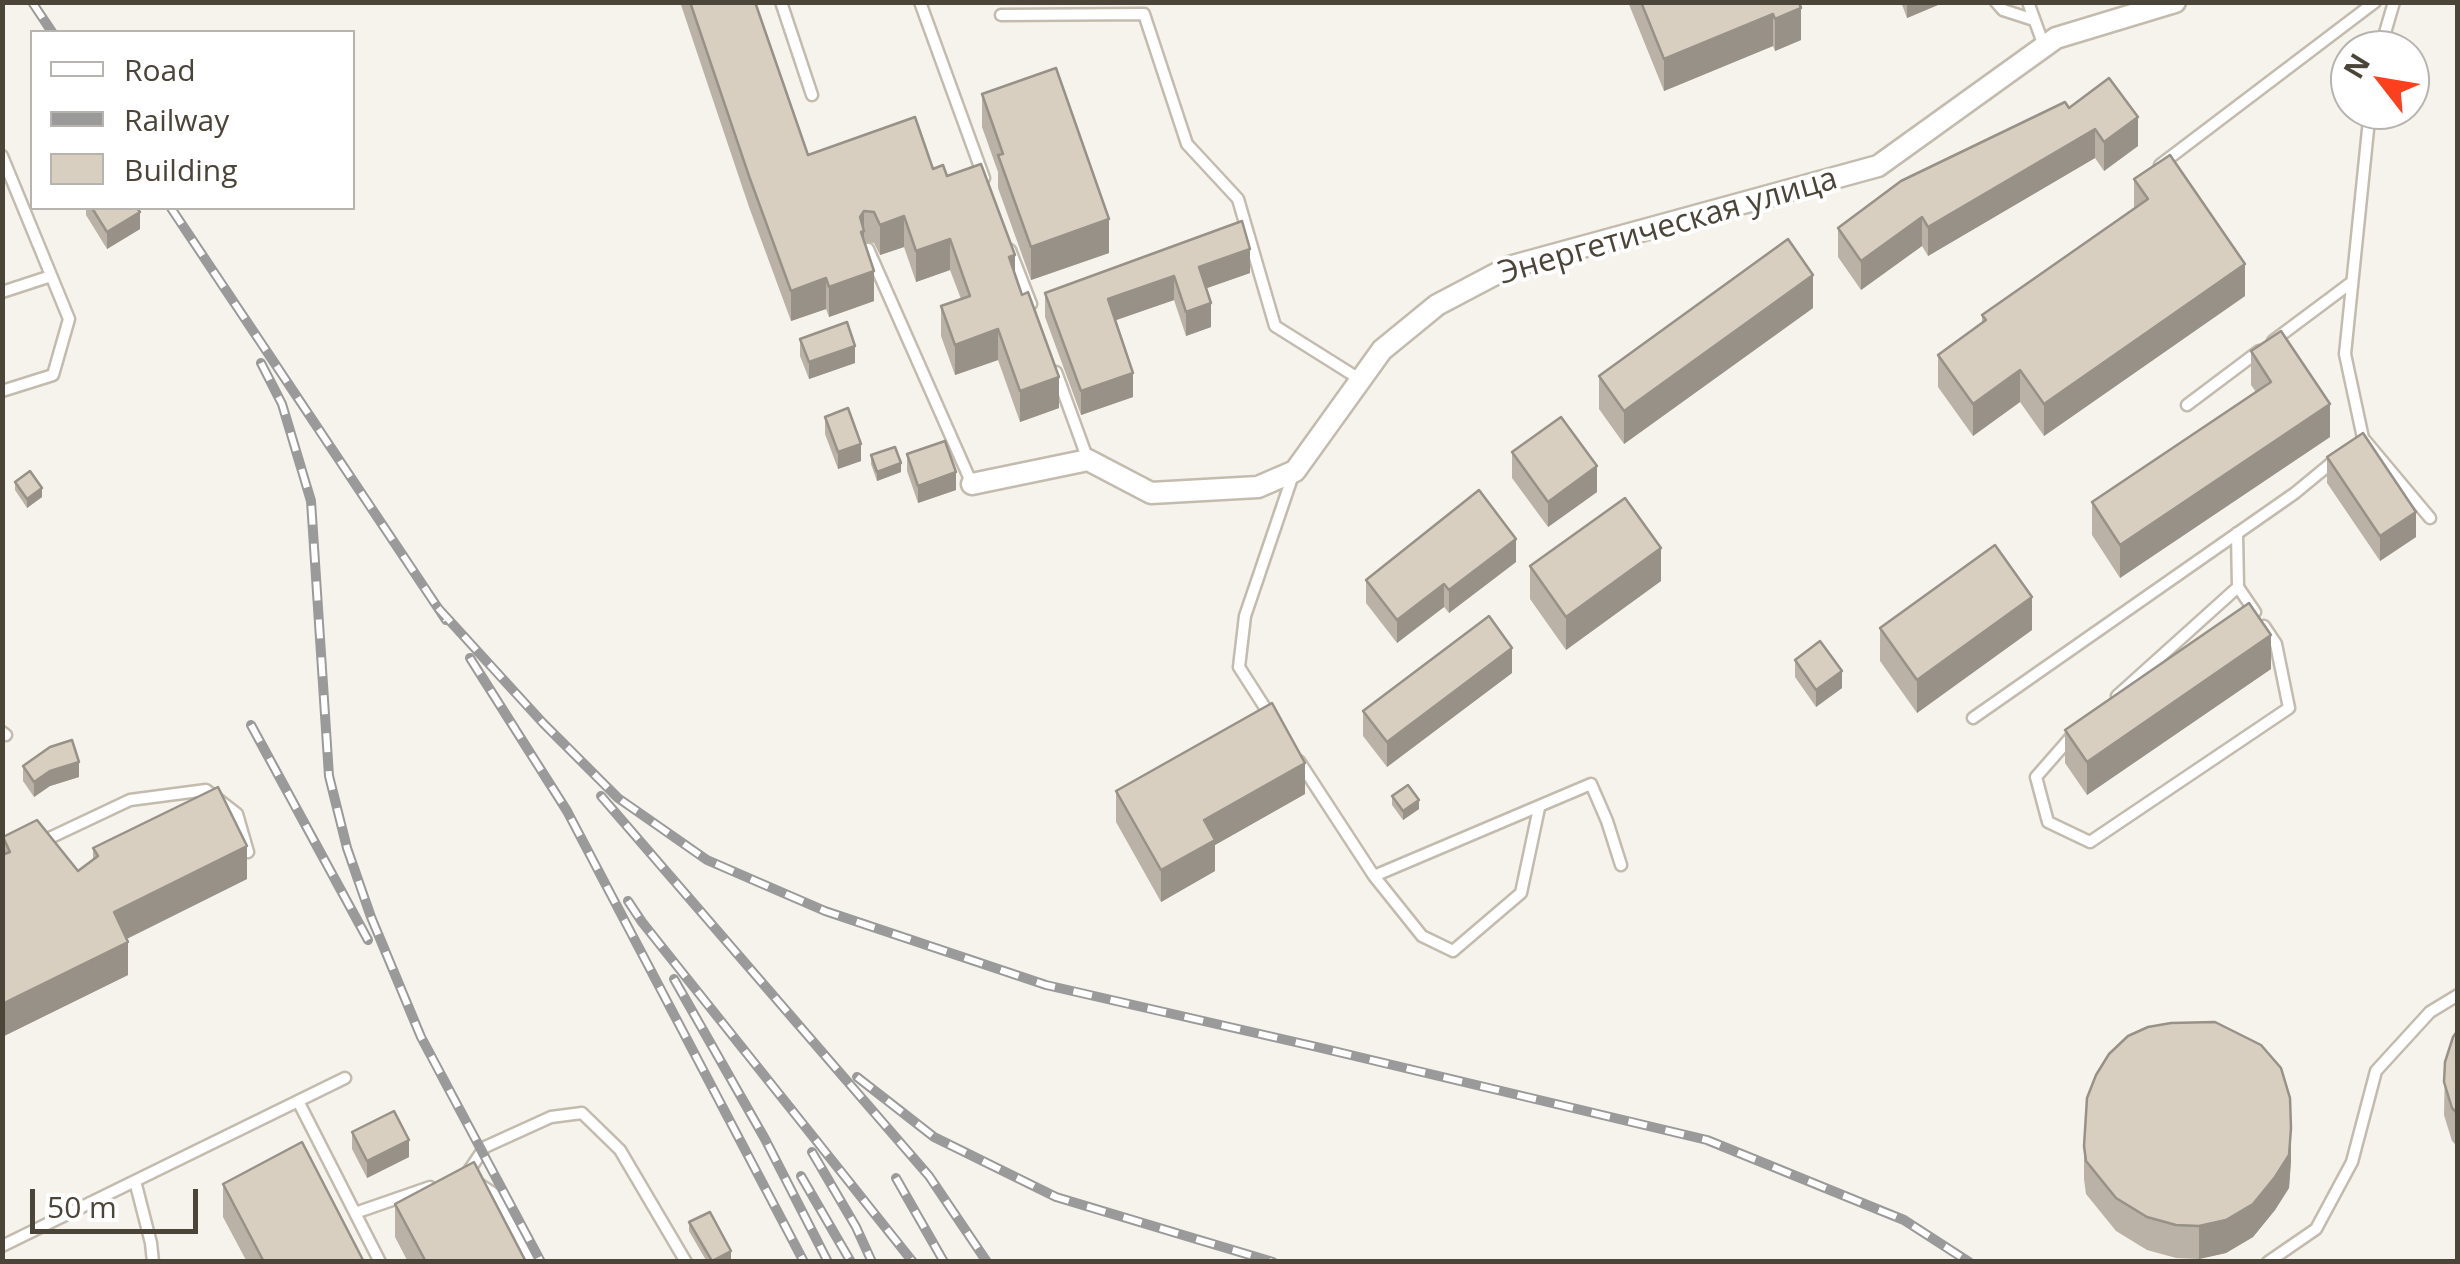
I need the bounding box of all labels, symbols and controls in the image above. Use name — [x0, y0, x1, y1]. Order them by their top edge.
legend — [30, 30, 355, 210]
north arrow — [2330, 30, 2430, 130]
text: N — [2334, 46, 2378, 85]
text: Road — [124, 49, 196, 90]
text: Railway — [124, 99, 229, 140]
text: Building — [124, 149, 238, 190]
street label: Энергетическая улица — [1494, 160, 1842, 294]
scale bar — [35, 1169, 202, 1231]
text: 50 m — [47, 1186, 117, 1227]

